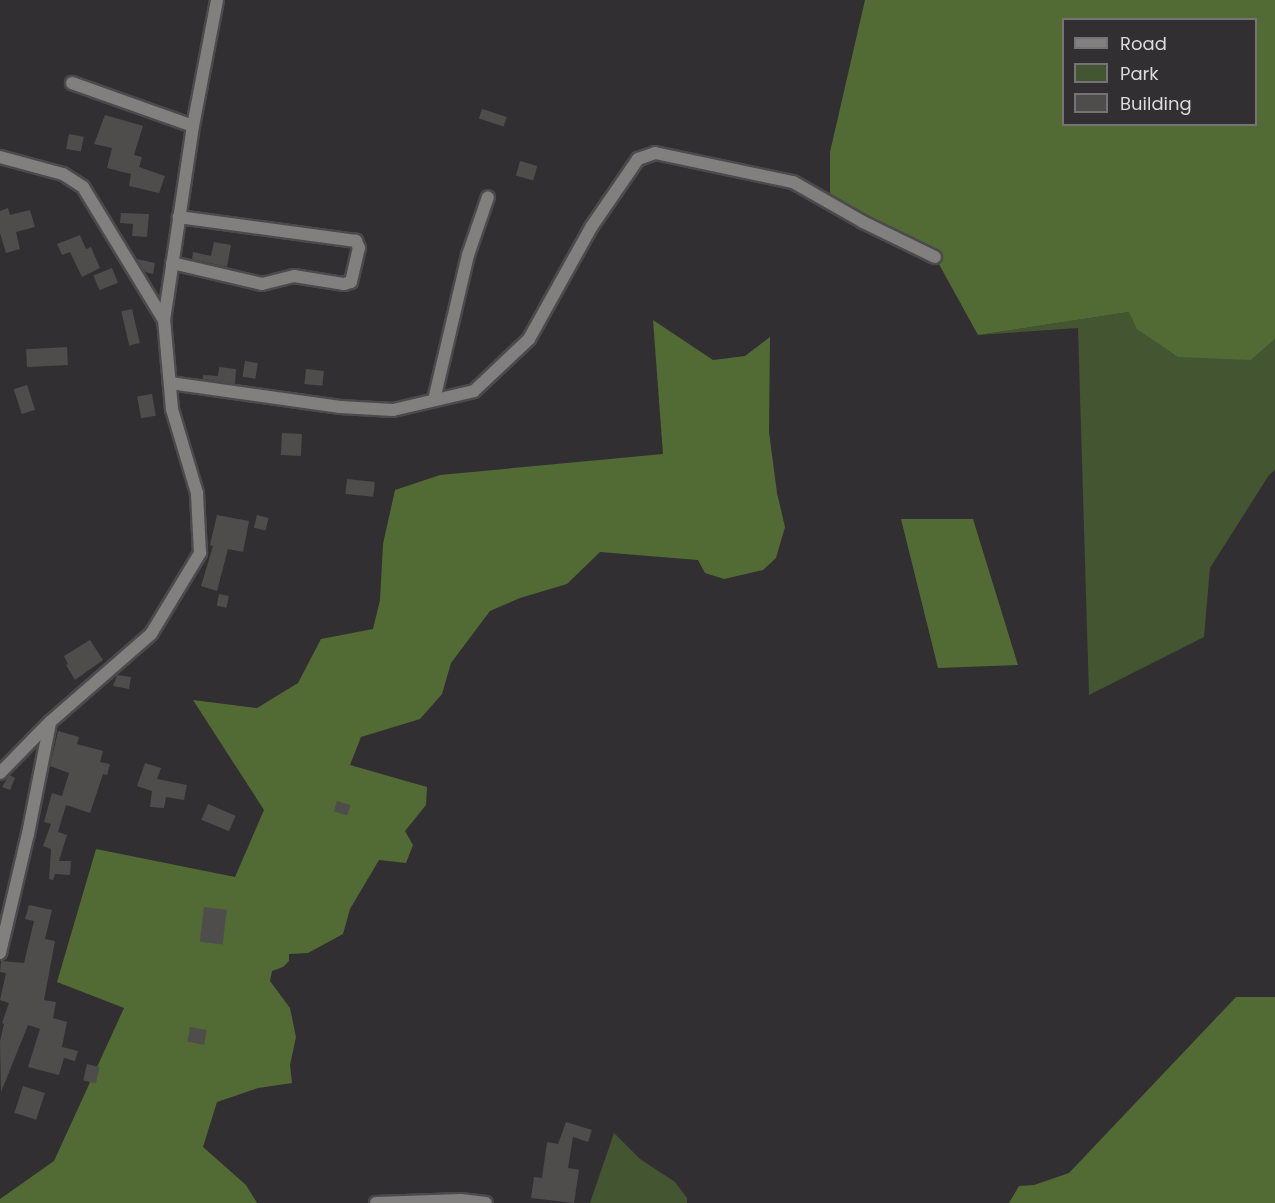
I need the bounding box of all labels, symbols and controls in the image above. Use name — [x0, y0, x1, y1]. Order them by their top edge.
legend — [1062, 18, 1257, 126]
text: Road — [1120, 31, 1167, 56]
text: Park — [1120, 61, 1159, 86]
text: Building — [1120, 91, 1192, 116]

